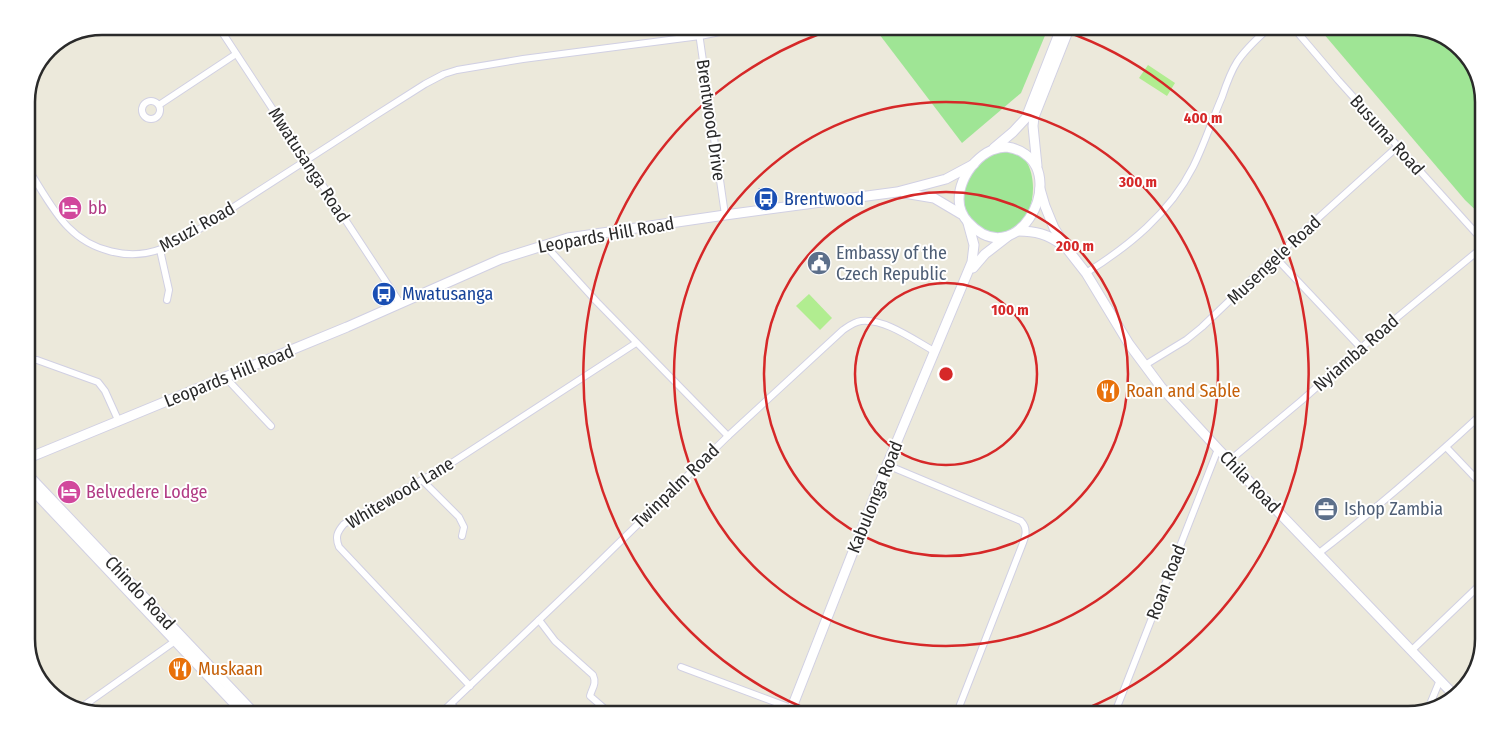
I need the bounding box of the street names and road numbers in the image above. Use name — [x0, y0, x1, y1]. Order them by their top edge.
street label: Brentwood Drive — [692, 58, 730, 182]
street label: Busuma Road — [1345, 90, 1429, 180]
street label: Mwatusanga Road — [264, 103, 354, 227]
street label: Msuzi Road — [155, 197, 239, 257]
street label: Musengele Road — [1222, 211, 1326, 309]
street label: Leopards Hill Road — [536, 212, 676, 258]
street label: Nyiamba Road — [1309, 310, 1403, 396]
street label: Leopards Hill Road — [161, 340, 297, 412]
street label: Kabulonga Road — [842, 438, 908, 556]
street label: Twinpalm Road — [628, 439, 724, 533]
street label: Chila Road — [1215, 446, 1285, 518]
street label: Whitewood Lane — [342, 452, 458, 534]
street label: Roan Road — [1142, 541, 1190, 623]
street label: Chindo Road — [100, 551, 180, 635]

